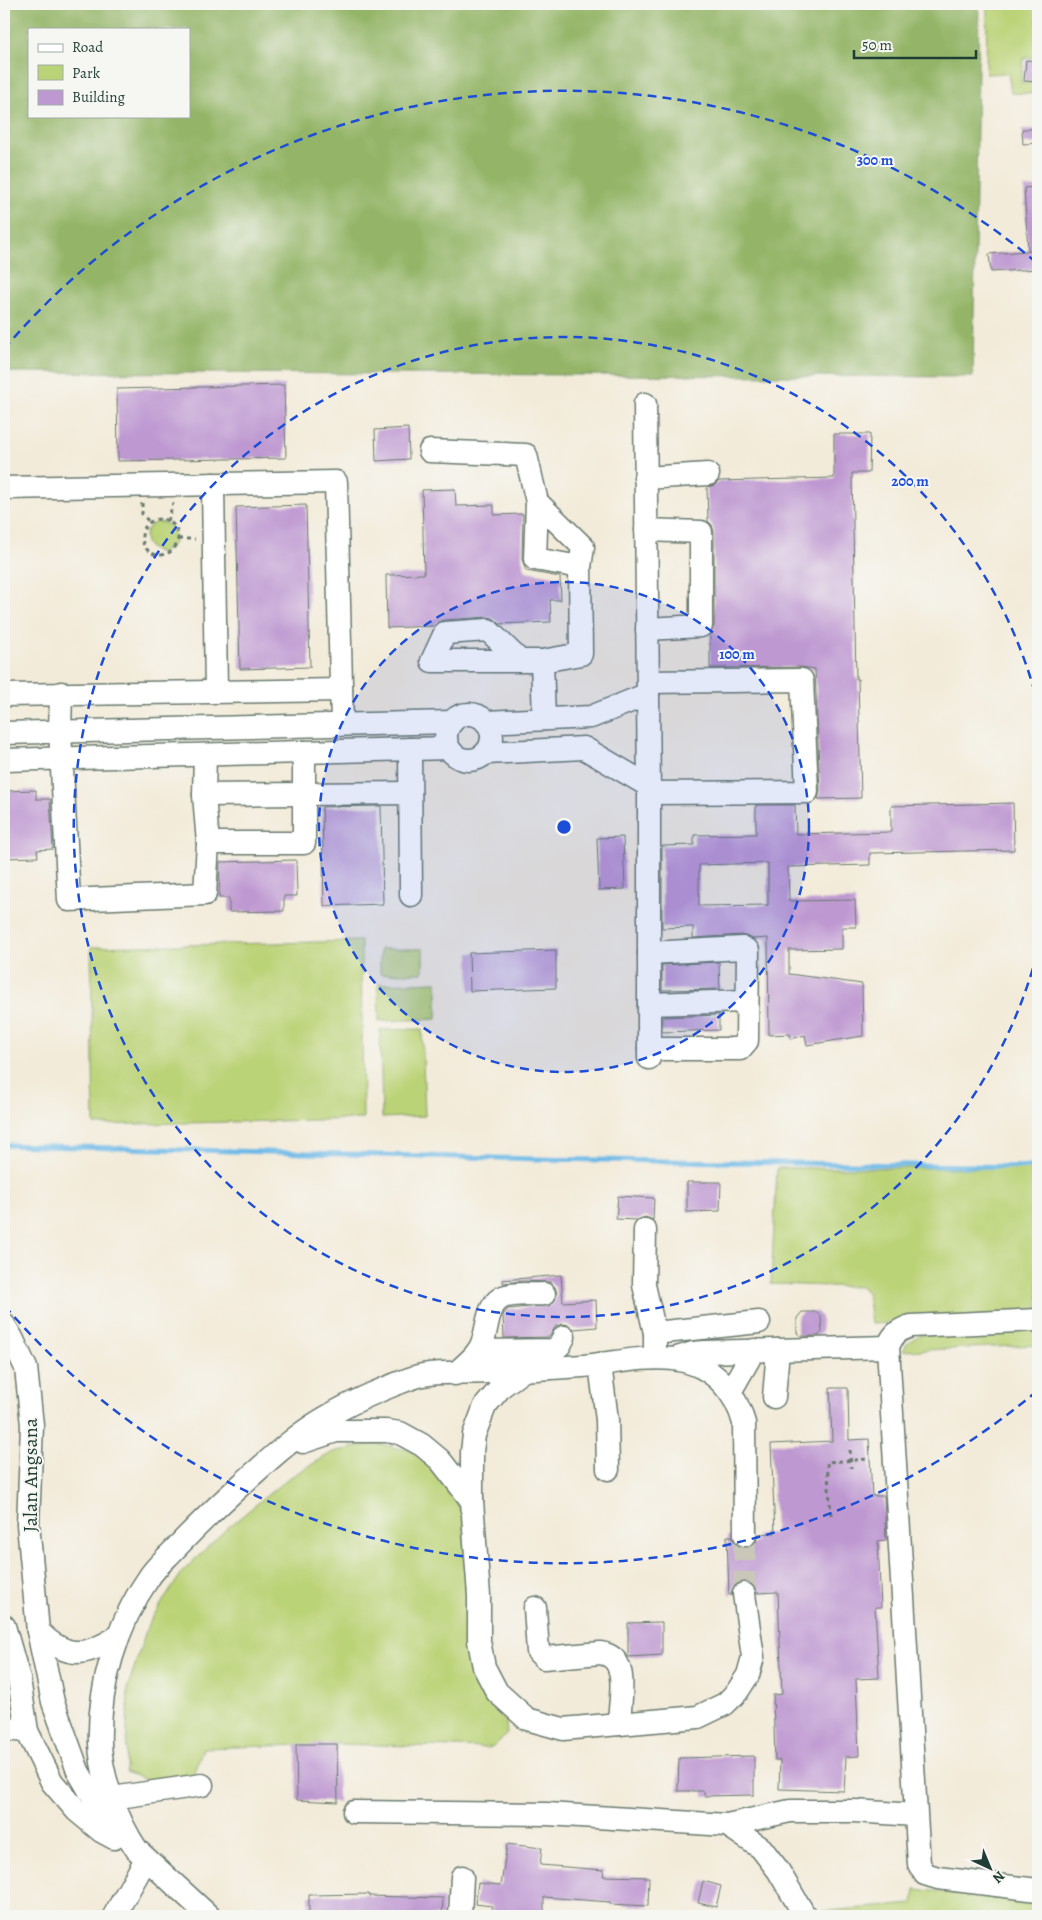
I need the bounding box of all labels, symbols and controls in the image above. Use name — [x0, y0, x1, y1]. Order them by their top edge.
legend — [28, 28, 190, 118]
scale bar — [854, 28, 977, 60]
text: 50 m — [862, 35, 892, 55]
text: Road — [72, 37, 104, 57]
text: Park — [72, 63, 101, 83]
text: Building — [72, 87, 125, 107]
text: 300 m — [857, 150, 894, 170]
text: 200 m — [891, 471, 929, 491]
text: 100 m — [719, 644, 755, 664]
centre of rings — [555, 818, 573, 836]
street label: Jalan Angsana — [17, 1417, 44, 1532]
north arrow — [964, 1842, 1014, 1892]
text: N — [988, 1867, 1009, 1887]

